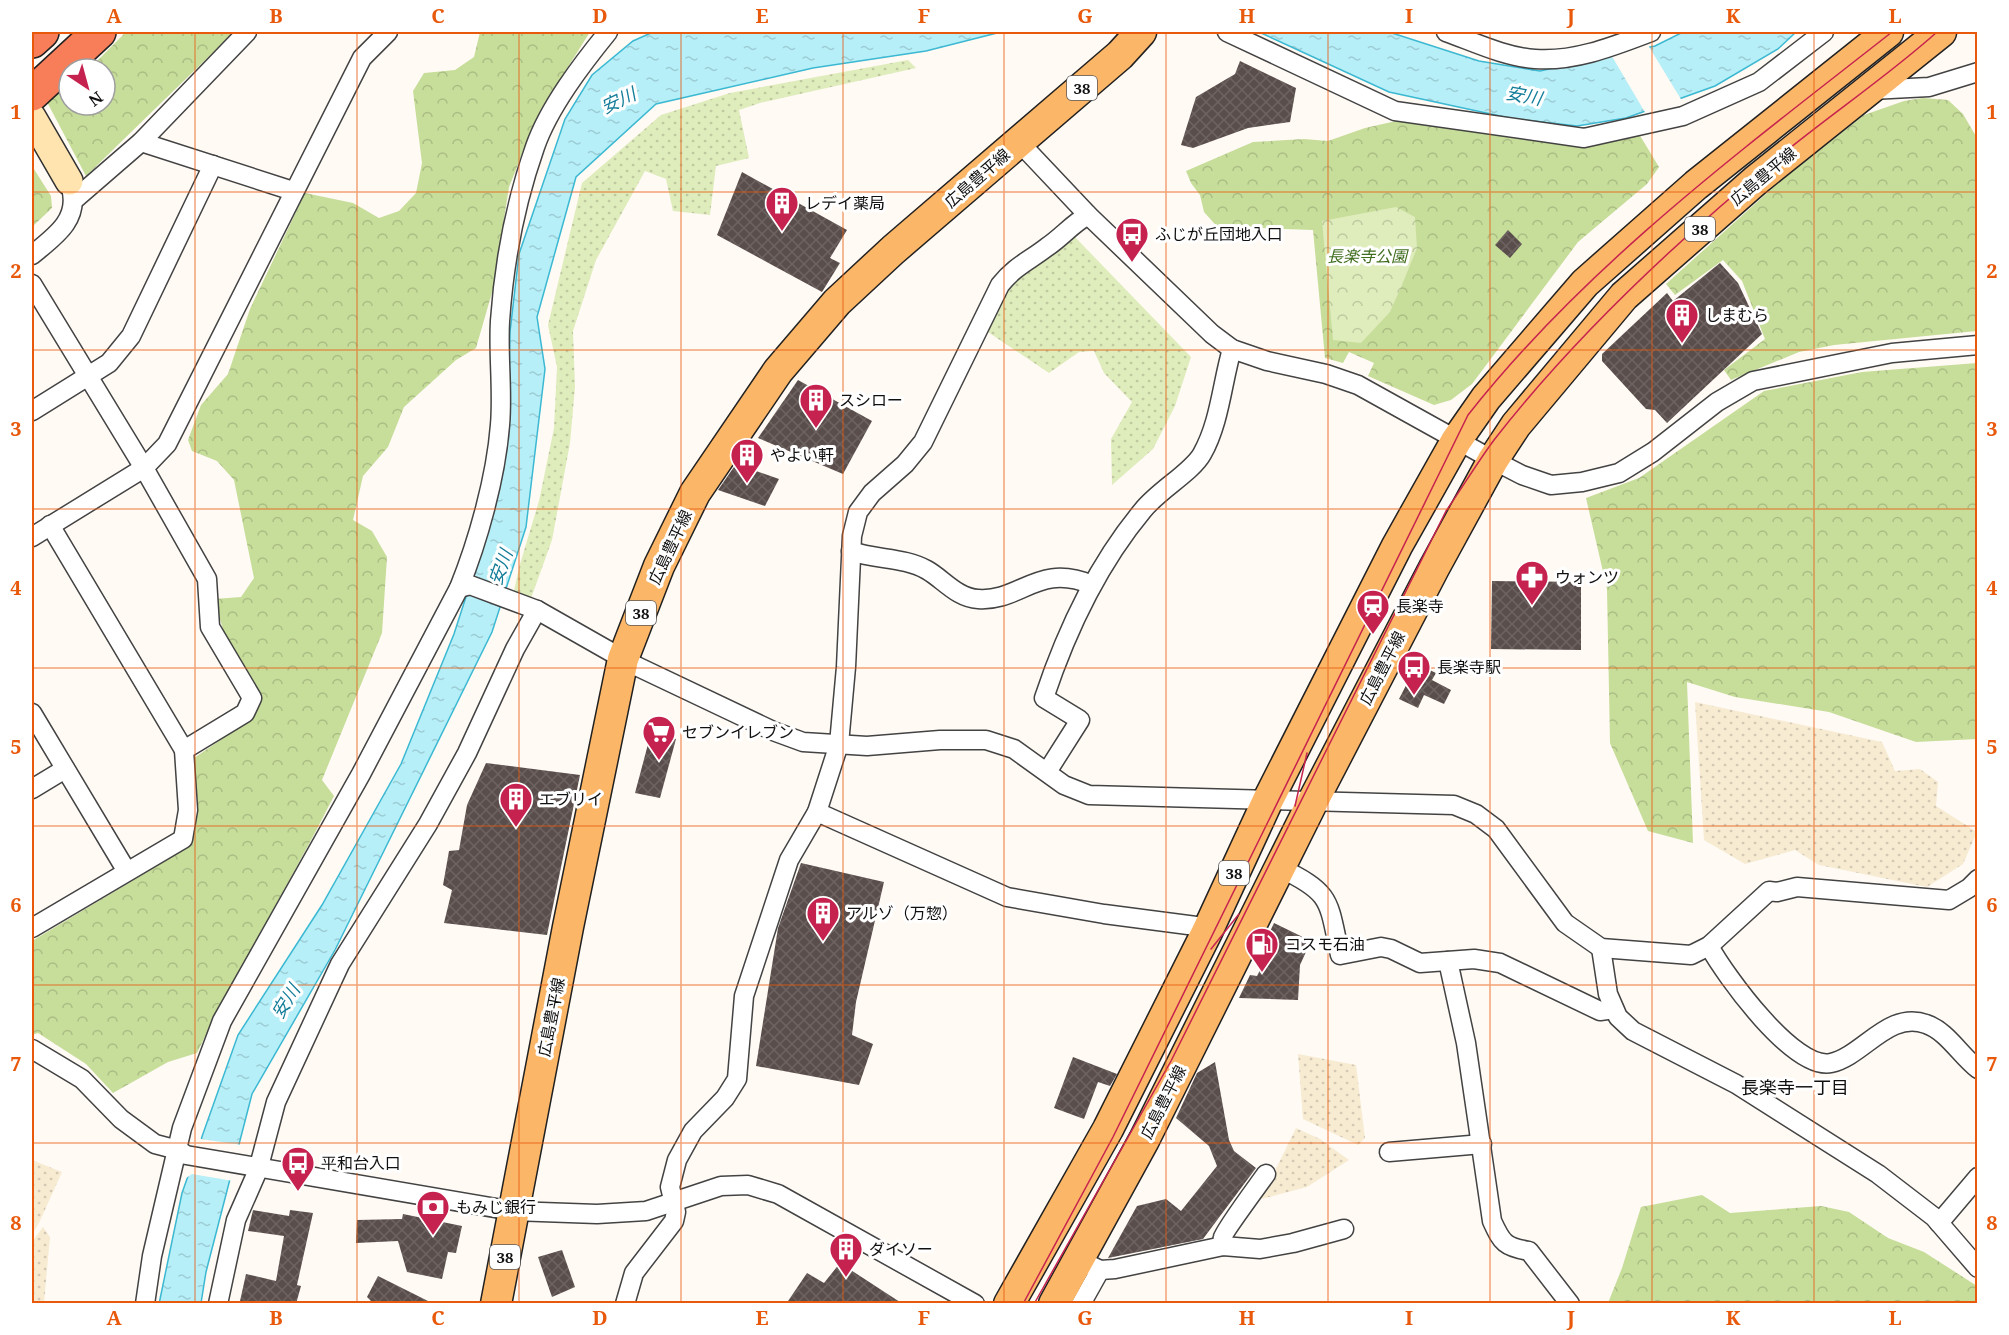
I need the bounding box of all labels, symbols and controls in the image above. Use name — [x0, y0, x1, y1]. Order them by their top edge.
text: A — [106, 2, 122, 29]
text: B — [269, 2, 283, 29]
text: C — [431, 2, 445, 29]
text: D — [592, 2, 608, 29]
text: E — [755, 2, 769, 29]
text: F — [918, 2, 930, 29]
text: G — [1077, 2, 1093, 29]
text: H — [1239, 2, 1255, 29]
text: I — [1405, 2, 1413, 29]
text: J — [1566, 2, 1575, 29]
text: K — [1726, 2, 1741, 29]
text: L — [1888, 2, 1902, 29]
north arrow — [57, 57, 117, 117]
road number: 38 — [1067, 76, 1097, 100]
water label: 安川 — [1504, 80, 1546, 111]
water label: 安川 — [597, 81, 641, 118]
text: N — [84, 87, 107, 112]
text: 1 — [10, 98, 22, 125]
text: 1 — [1986, 98, 1998, 125]
street label: 広島豊平線 — [1725, 142, 1801, 210]
street label: 広島豊平線 — [940, 143, 1014, 213]
building icon: レデイ薬局 — [764, 185, 800, 232]
place label: レデイ薬局 — [805, 192, 885, 214]
bus stop icon: ふじが丘団地入口 — [1114, 216, 1150, 263]
road number: 38 — [1685, 217, 1715, 241]
place label: ふじが丘団地入口 — [1155, 223, 1283, 245]
park label: 長楽寺公園 — [1327, 245, 1409, 267]
text: 2 — [10, 257, 22, 284]
text: 2 — [1986, 257, 1998, 284]
building icon: しまむら — [1664, 297, 1700, 344]
place label: しまむら — [1705, 304, 1769, 326]
building icon: スシロー — [798, 382, 834, 429]
place label: スシロー — [839, 389, 903, 411]
text: 3 — [10, 415, 22, 442]
text: 3 — [1986, 415, 1998, 442]
building icon: やよい軒 — [729, 437, 765, 484]
place label: やよい軒 — [770, 444, 834, 466]
street label: 広島豊平線 — [643, 506, 697, 588]
water label: 安川 — [483, 544, 518, 588]
pharmacy icon: ウォンツ — [1514, 559, 1550, 606]
place label: ウォンツ — [1555, 566, 1619, 588]
text: 4 — [10, 574, 22, 601]
text: 4 — [1986, 574, 1998, 601]
station icon: 長楽寺 — [1355, 588, 1391, 635]
place label: 長楽寺 — [1396, 595, 1444, 617]
road number: 38 — [626, 601, 656, 625]
street label: 広島豊平線 — [1354, 627, 1410, 709]
bus stop icon: 長楽寺駅 — [1396, 649, 1432, 696]
place label: 長楽寺駅 — [1437, 656, 1501, 678]
supermarket icon: セブンイレブン — [641, 714, 677, 761]
place label: セブンイレブン — [682, 721, 794, 743]
text: 5 — [10, 733, 22, 760]
text: 5 — [1986, 733, 1998, 760]
building icon: エブリイ — [498, 781, 534, 828]
place label: エブリイ — [539, 788, 603, 810]
road number: 38 — [1219, 861, 1249, 885]
text: 6 — [10, 891, 22, 918]
text: 6 — [1986, 891, 1998, 918]
building icon: アルゾ（万惣） — [805, 895, 841, 942]
place label: アルゾ（万惣） — [846, 902, 958, 924]
fuel station icon: コスモ石油 — [1244, 926, 1280, 973]
place label: コスモ石油 — [1285, 933, 1365, 955]
street label: 広島豊平線 — [533, 976, 569, 1058]
water label: 安川 — [265, 978, 306, 1023]
text: 7 — [10, 1050, 22, 1077]
text: 7 — [1986, 1050, 1998, 1077]
street label: 広島豊平線 — [1135, 1061, 1191, 1143]
district label: 長楽寺一丁目 — [1741, 1075, 1849, 1099]
bus stop icon: 平和台入口 — [280, 1145, 316, 1192]
place label: 平和台入口 — [321, 1152, 401, 1174]
bank icon: もみじ銀行 — [415, 1189, 451, 1236]
place label: もみじ銀行 — [456, 1196, 536, 1218]
text: 8 — [10, 1209, 22, 1236]
text: 8 — [1986, 1209, 1998, 1236]
building icon: ダイソー — [828, 1231, 864, 1278]
place label: ダイソー — [869, 1238, 933, 1260]
road number: 38 — [490, 1245, 520, 1269]
text: A — [106, 1304, 122, 1331]
text: B — [269, 1304, 283, 1331]
text: C — [431, 1304, 445, 1331]
text: D — [592, 1304, 608, 1331]
text: E — [755, 1304, 769, 1331]
text: F — [918, 1304, 930, 1331]
text: G — [1077, 1304, 1093, 1331]
text: H — [1239, 1304, 1255, 1331]
text: I — [1405, 1304, 1413, 1331]
text: J — [1566, 1304, 1575, 1331]
text: K — [1726, 1304, 1741, 1331]
text: L — [1888, 1304, 1902, 1331]

